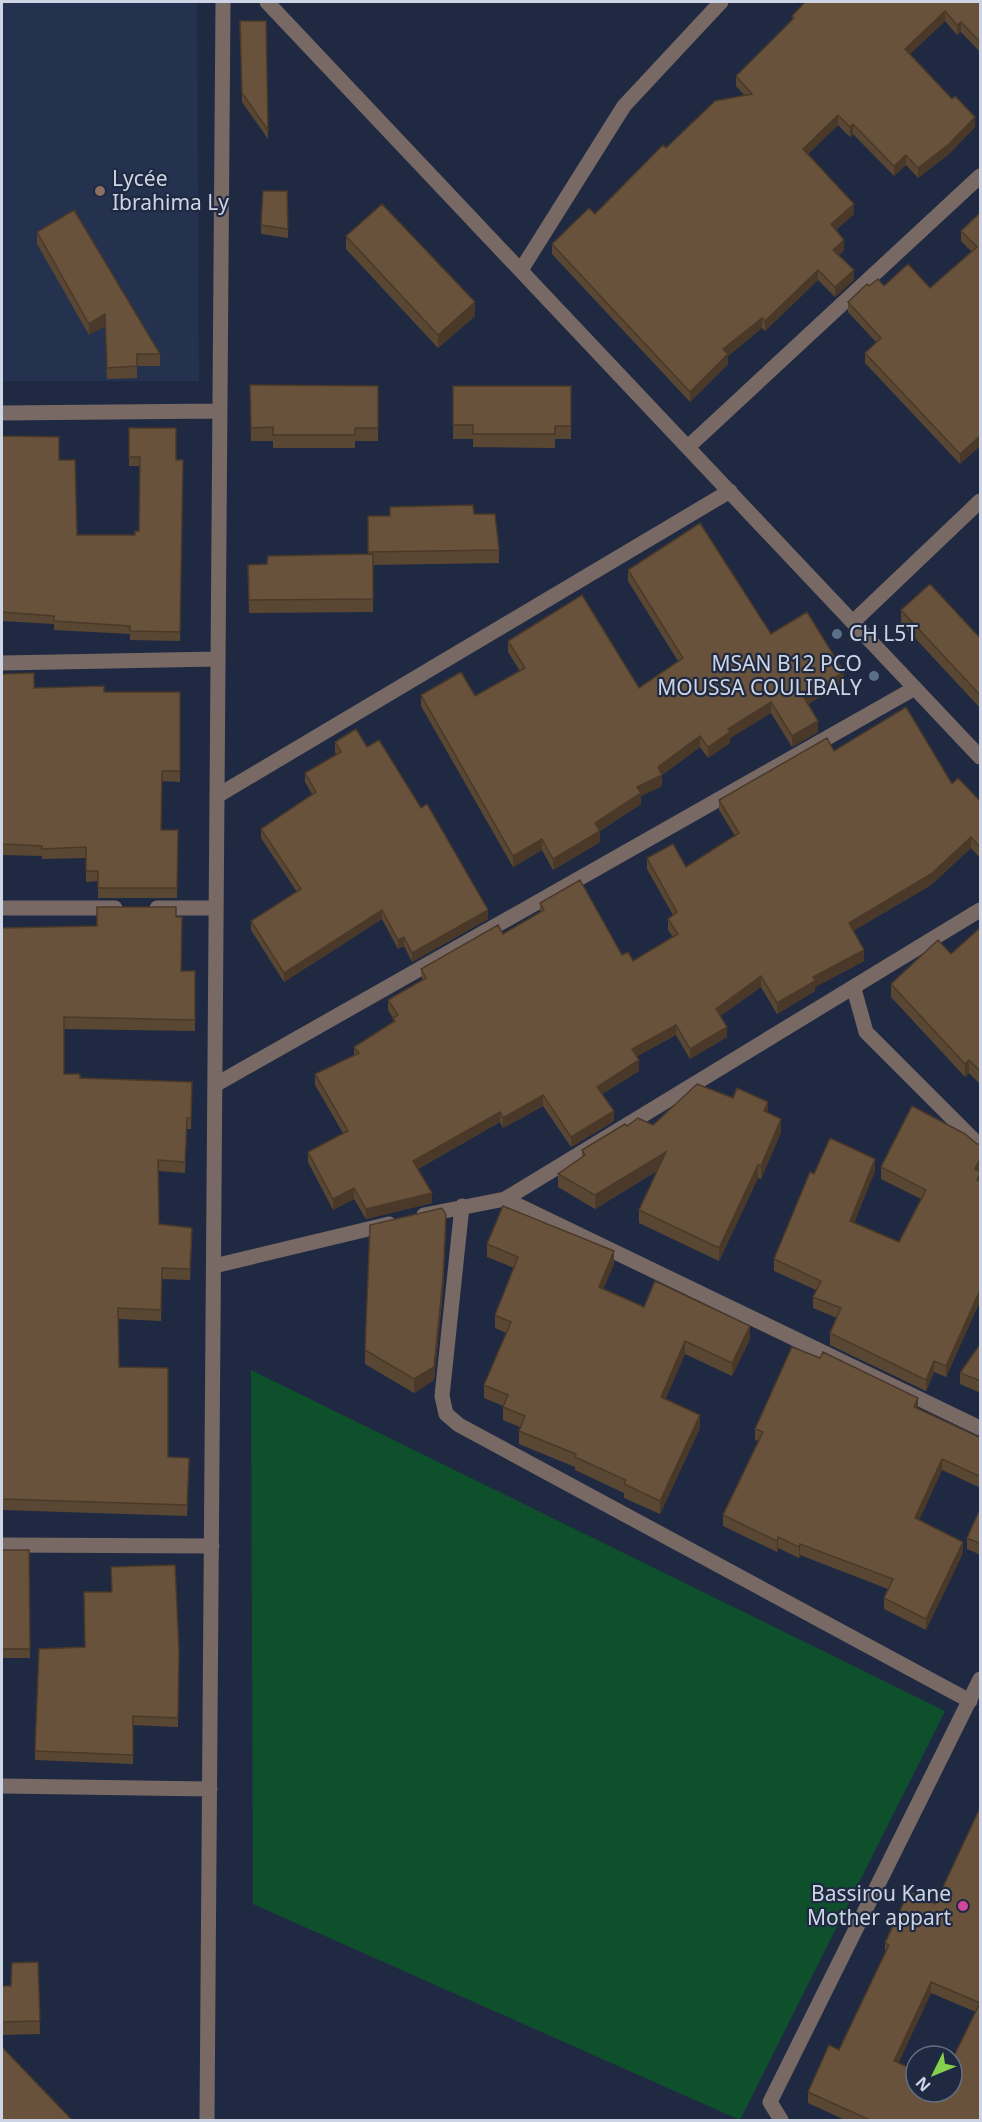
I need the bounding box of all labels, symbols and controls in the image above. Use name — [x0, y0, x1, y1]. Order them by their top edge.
place label: Lycée Ibrahima Ly — [112, 164, 229, 216]
marker: Lycée Ibrahima Ly — [93, 184, 107, 198]
place label: CH L5T — [849, 619, 918, 647]
marker: CH L5T — [830, 627, 844, 641]
place label: MSAN B12 PCO MOUSSA COULIBALY — [657, 649, 862, 701]
marker: MSAN B12 PCO MOUSSA COULIBALY — [867, 669, 881, 683]
place label: Bassirou Kane Mother appart — [807, 1879, 951, 1931]
marker: Bassirou Kane Mother appart — [956, 1899, 970, 1913]
north arrow — [904, 2044, 964, 2104]
text: N — [911, 2072, 936, 2096]

